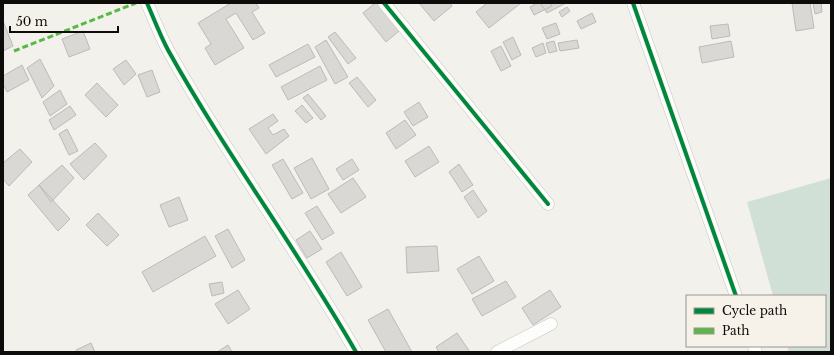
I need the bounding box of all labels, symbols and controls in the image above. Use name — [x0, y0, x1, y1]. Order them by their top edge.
scale bar — [10, 8, 118, 34]
text: 50 m — [16, 14, 48, 29]
legend — [686, 295, 826, 347]
text: Cycle path — [722, 303, 787, 318]
text: Path — [722, 323, 750, 338]

